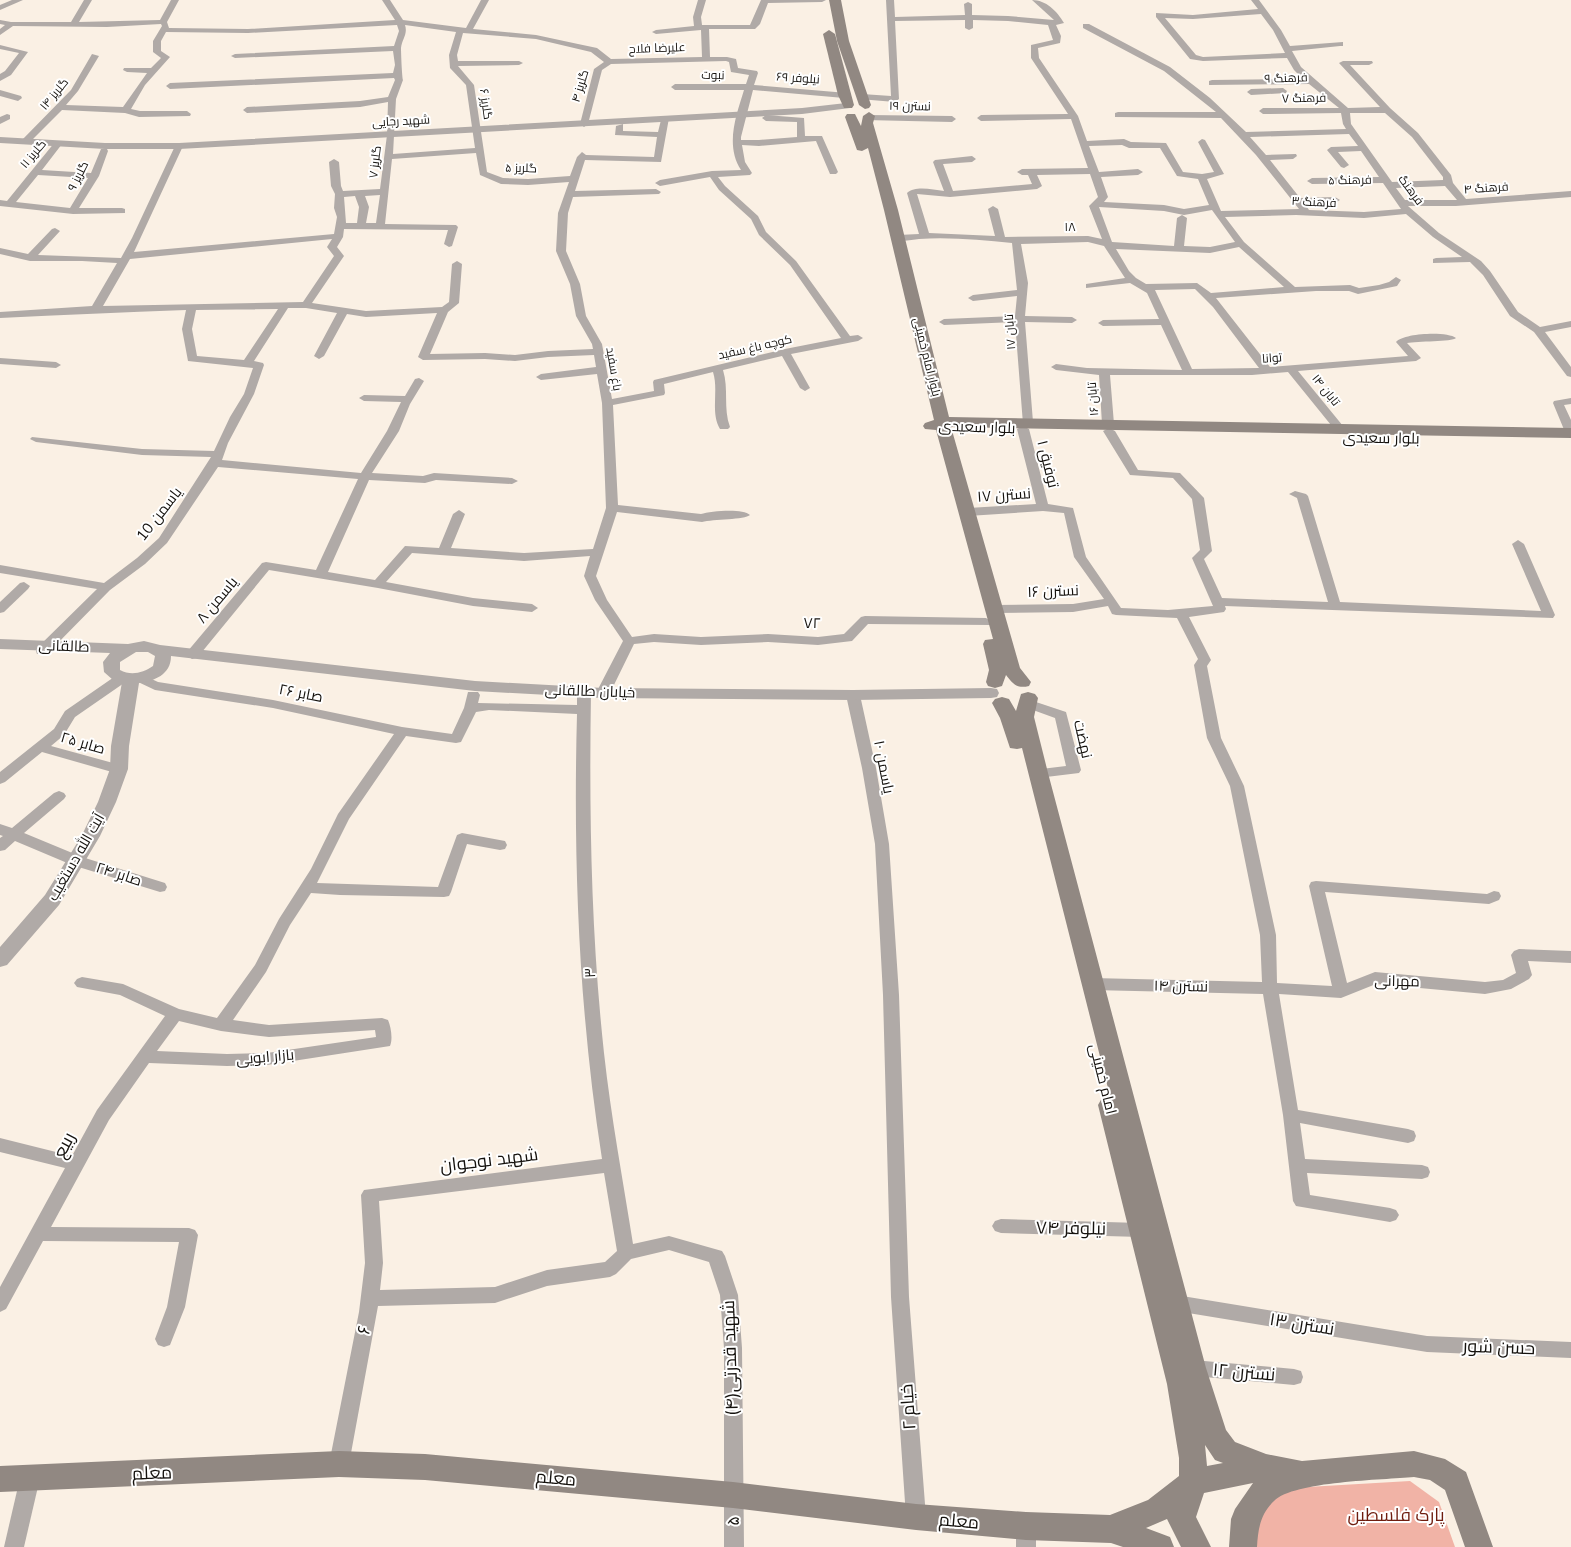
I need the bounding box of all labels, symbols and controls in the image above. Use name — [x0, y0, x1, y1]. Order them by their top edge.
street label: علیرضا فلاح — [628, 39, 686, 57]
street label: نبوت — [701, 67, 725, 82]
street label: گلریز ۴ — [567, 68, 592, 104]
street label: نیلوفر ۶۹ — [776, 69, 820, 86]
street label: فرهنگ ۹ — [1264, 69, 1308, 86]
street label: گلریز ۱۴ — [36, 75, 71, 113]
street label: گلریز ۶ — [477, 87, 496, 120]
street label: فرهنگ ۷ — [1282, 90, 1326, 105]
street label: نسترن ۱۹ — [889, 98, 931, 113]
street label: شهید رجایی — [372, 111, 430, 130]
street label: گلریز ۱۱ — [16, 136, 49, 171]
street label: گلریز ۷ — [365, 145, 384, 179]
street label: گلریز ۹ — [64, 158, 91, 193]
street label: گلریز ۵ — [505, 160, 537, 175]
street label: فرهنگ ۵ — [1328, 172, 1372, 187]
street label: فرهنگ — [1395, 172, 1427, 208]
street label: فرهنگ ۴ — [1463, 178, 1509, 197]
street label: فرهنگ ۳ — [1291, 193, 1337, 210]
street label: ۱۸ — [1064, 219, 1076, 234]
street label: تابان ۱۷ — [1001, 313, 1018, 350]
street label: بلوار امام خمینی — [909, 316, 945, 398]
street label: کوچه باغ سفید — [717, 331, 794, 364]
street label: باغ سفید — [602, 346, 626, 392]
street label: توانا — [1261, 349, 1283, 366]
street label: تابان ۱۴ — [1309, 371, 1344, 409]
street label: تابان ۱۶ — [1084, 381, 1101, 417]
street label: بلوار سعیدی — [938, 416, 1016, 438]
street label: بلوار سعیدی — [1342, 427, 1420, 449]
street label: توفیق ۱ — [1032, 438, 1064, 490]
street label: یاسمن 10 — [132, 483, 186, 545]
street label: نسترن ۱۷ — [977, 483, 1031, 507]
street label: یاسمن ۸ — [192, 573, 242, 627]
street label: نسترن ۱۶ — [1027, 580, 1079, 602]
street label: ۷۲ — [803, 613, 821, 632]
street label: طالقانی — [38, 635, 90, 657]
street label: صابر ۲۶ — [278, 679, 325, 706]
street label: خیابان طالقانی — [544, 679, 636, 703]
street label: نهضت — [1069, 718, 1097, 760]
street label: صابر ۲۵ — [59, 727, 108, 758]
street label: یاسمن ۱۰ — [869, 739, 899, 795]
street label: آیت الله دستغیب — [43, 809, 108, 904]
street label: صابر ۲۴ — [94, 857, 144, 890]
street label: ۳ — [580, 967, 599, 979]
street label: مهرانی — [1374, 971, 1420, 991]
street label: نسترن ۱۴ — [1154, 976, 1208, 996]
street label: امام خمینی — [1085, 1042, 1121, 1116]
street label: بازار ابویی — [235, 1044, 295, 1070]
street label: ربیع — [47, 1128, 81, 1162]
street label: شهید نوجوان — [438, 1142, 539, 1177]
street label: نیلوفر ۷۴ — [1036, 1215, 1106, 1240]
street label: شهید قدرتی(۴) — [716, 1300, 743, 1416]
street label: نسترن ۱۳ — [1268, 1307, 1336, 1340]
street label: ۶ — [351, 1323, 376, 1336]
street label: حسن شور — [1461, 1334, 1536, 1359]
street label: نسترن ۱۲ — [1212, 1357, 1276, 1386]
street label: خیام ۲ — [894, 1383, 922, 1431]
street label: معلم — [131, 1460, 173, 1486]
street label: معلم — [535, 1464, 577, 1492]
park label: پارک فلسطین — [1348, 1503, 1445, 1527]
street label: معلم — [938, 1507, 980, 1535]
street label: ۵ — [721, 1516, 744, 1526]

